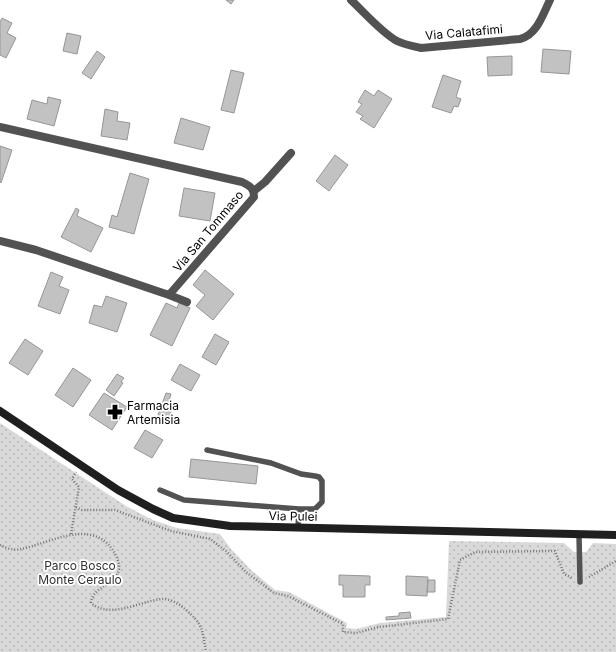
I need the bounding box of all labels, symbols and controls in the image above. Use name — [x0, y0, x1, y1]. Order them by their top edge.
street label: Via Calatafimi — [425, 21, 504, 43]
street label: Via San Tommaso — [170, 187, 246, 275]
place label: Farmacia Artemisia — [127, 398, 180, 427]
pharmacy icon: Farmacia Artemisia — [106, 403, 124, 421]
street label: Via Pulei — [268, 508, 318, 524]
park label: Parco Bosco Monte Ceraulo — [38, 558, 122, 587]

